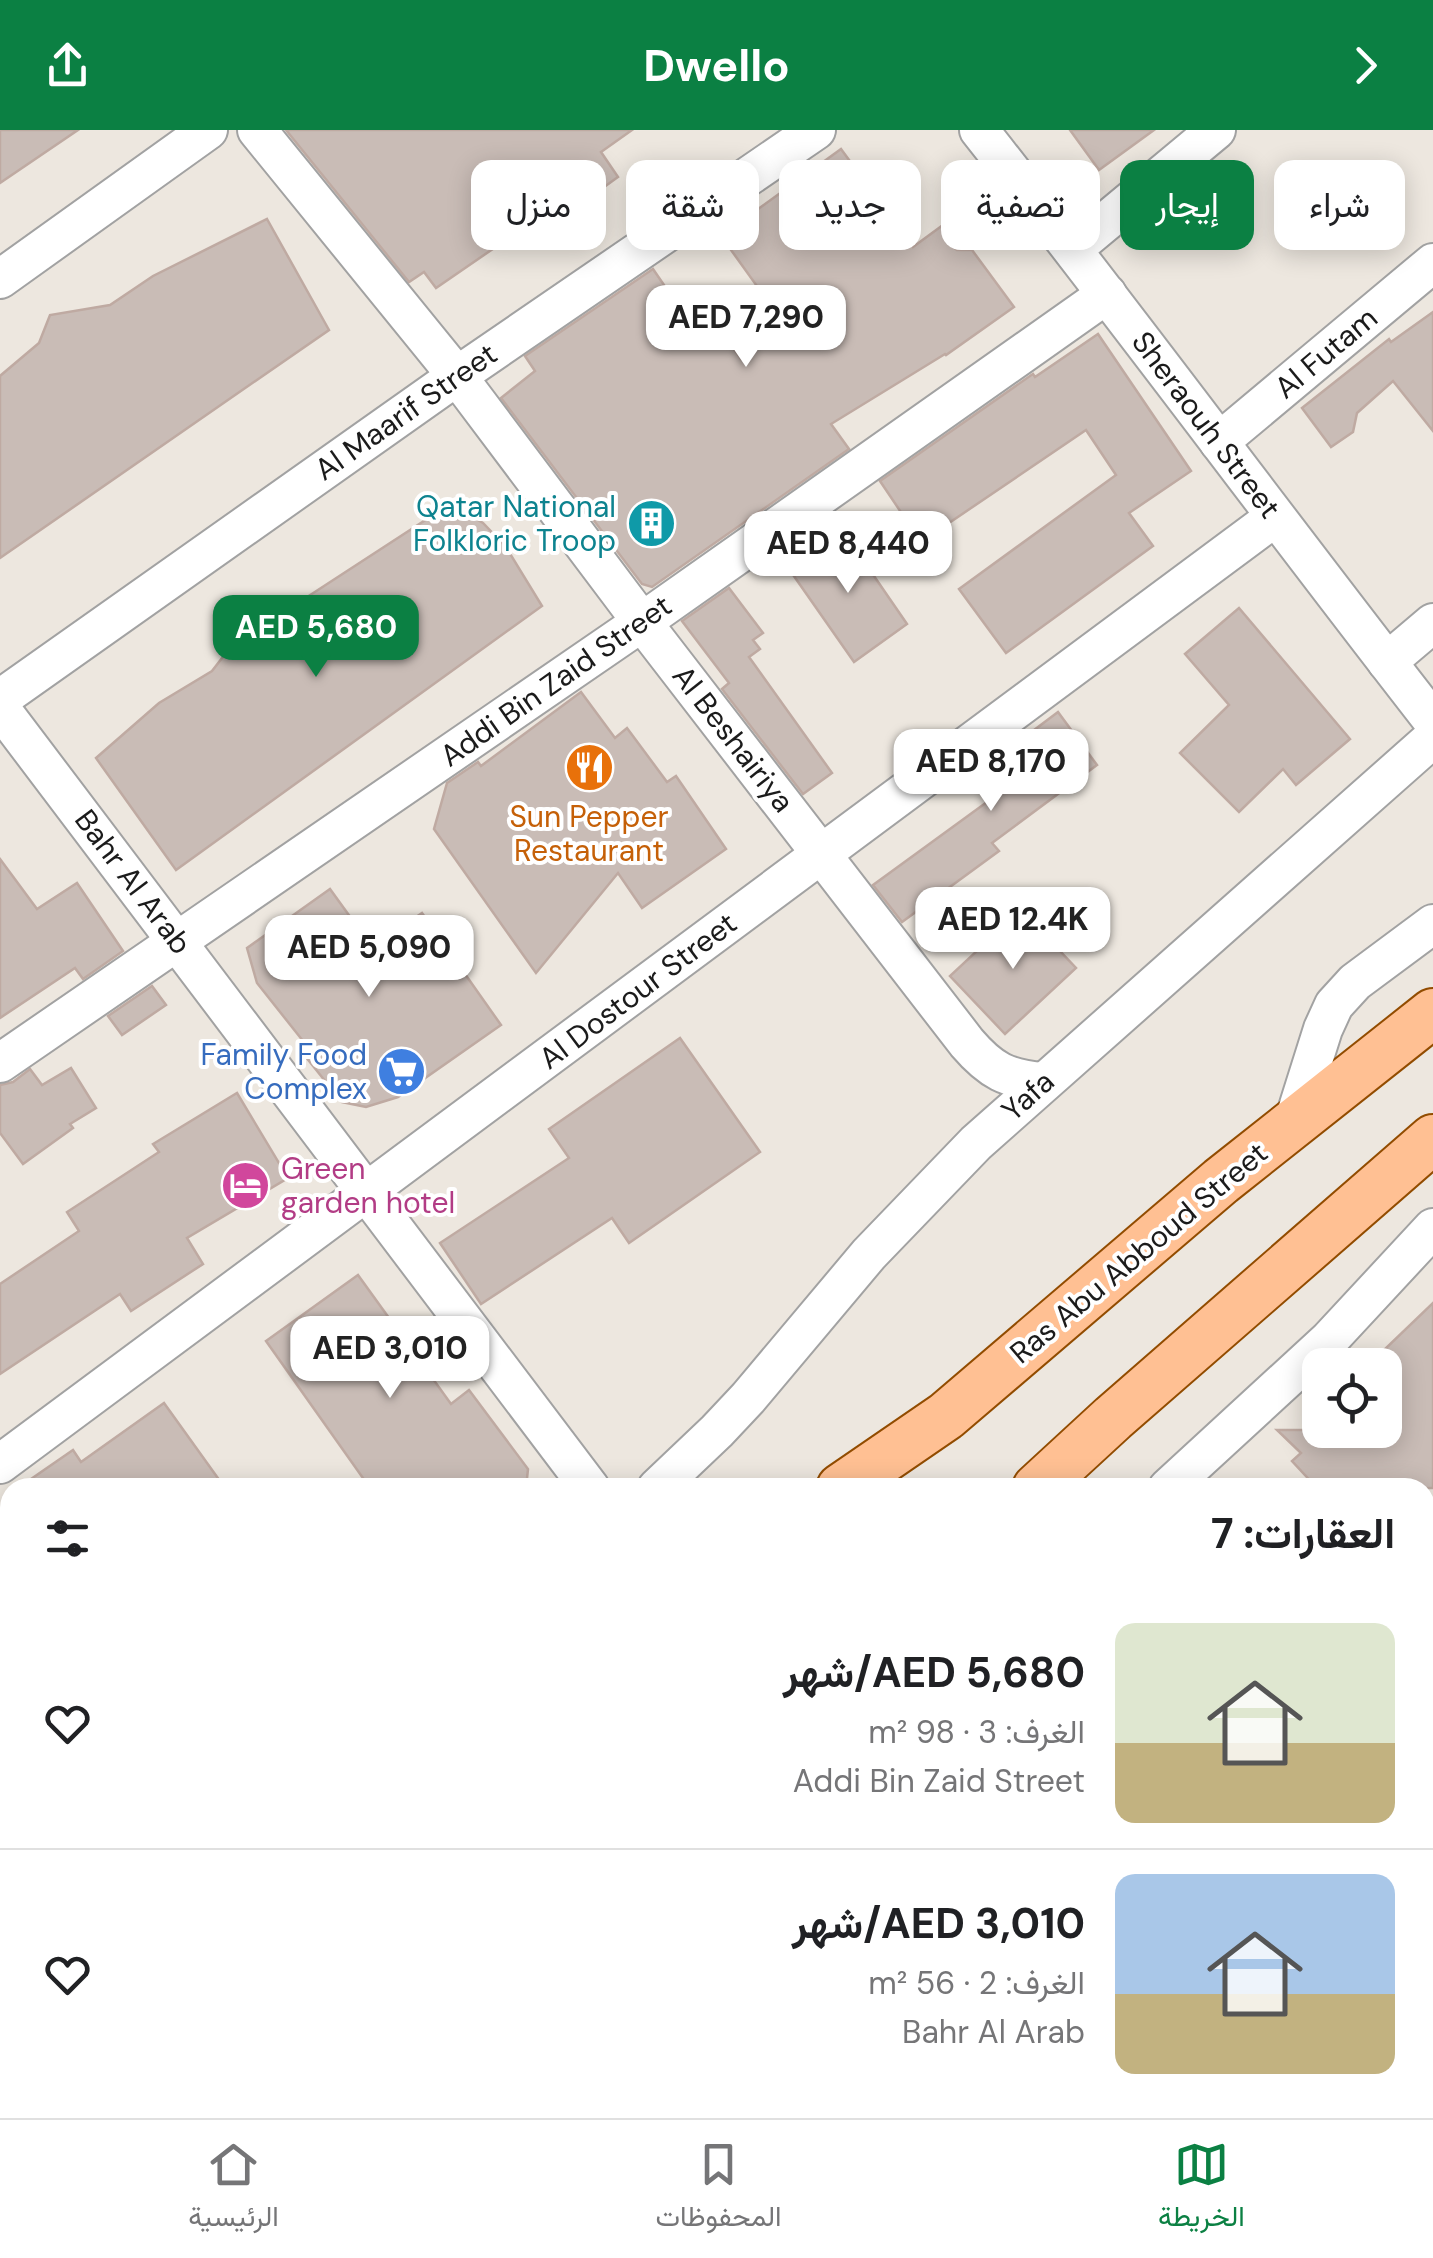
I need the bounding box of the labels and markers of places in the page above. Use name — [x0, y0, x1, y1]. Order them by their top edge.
pin: AED 7,290 — [632, 285, 860, 370]
place label: Qatar National Folkloric Troop — [413, 487, 616, 560]
building icon: Qatar National Folkloric Troop — [625, 498, 677, 550]
pin: AED 8,440 — [734, 511, 962, 596]
pin: AED 5,680 — [202, 595, 430, 680]
pin: AED 8,170 — [877, 729, 1105, 814]
restaurant icon: Sun Pepper Restaurant — [563, 742, 615, 794]
place label: Sun Pepper Restaurant — [509, 797, 669, 870]
pin: AED 12.4K — [899, 887, 1127, 972]
pin: AED 5,090 — [255, 915, 483, 1000]
place label: Family Food Complex — [201, 1035, 367, 1108]
supermarket icon: Family Food Complex — [376, 1046, 428, 1098]
place label: Green garden hotel — [281, 1149, 455, 1222]
hotel icon: Green garden hotel — [220, 1160, 272, 1212]
pin: AED 3,010 — [276, 1316, 504, 1401]

